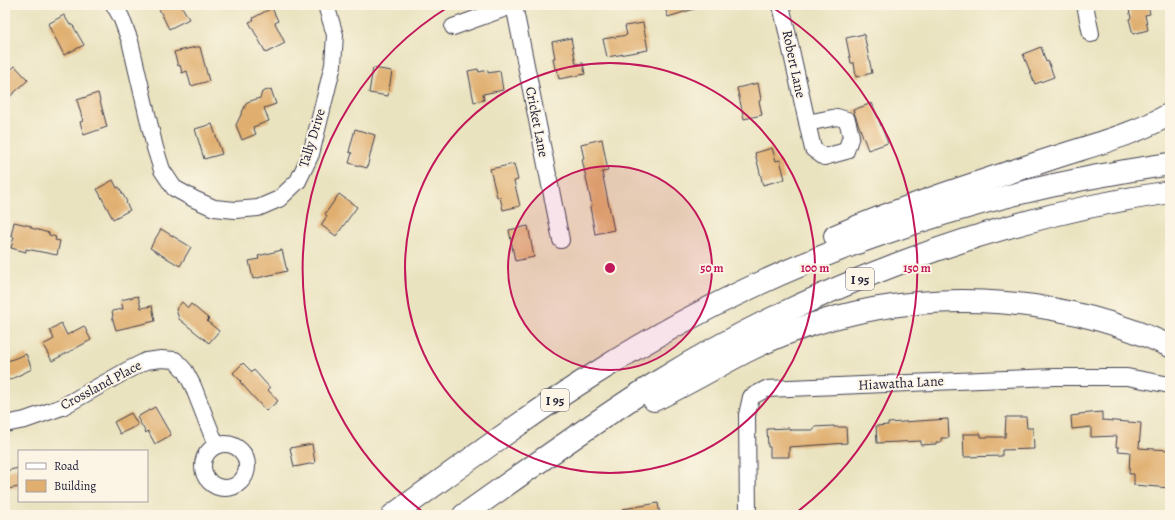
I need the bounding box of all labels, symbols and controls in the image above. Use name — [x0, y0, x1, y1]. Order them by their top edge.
street label: Robert Lane — [778, 28, 810, 100]
street label: Cricket Lane — [521, 85, 553, 159]
street label: Tally Drive — [294, 106, 330, 170]
text: 50 m — [700, 260, 724, 276]
text: 100 m — [801, 260, 829, 276]
text: 150 m — [903, 260, 931, 276]
centre of rings — [603, 261, 617, 275]
road number: I 95 — [846, 268, 874, 290]
street label: Crossland Place — [57, 356, 145, 414]
street label: Hiawatha Lane — [858, 371, 944, 395]
road number: I 95 — [541, 389, 569, 411]
legend — [18, 450, 148, 502]
text: Road — [54, 458, 80, 474]
text: Building — [54, 478, 96, 494]

